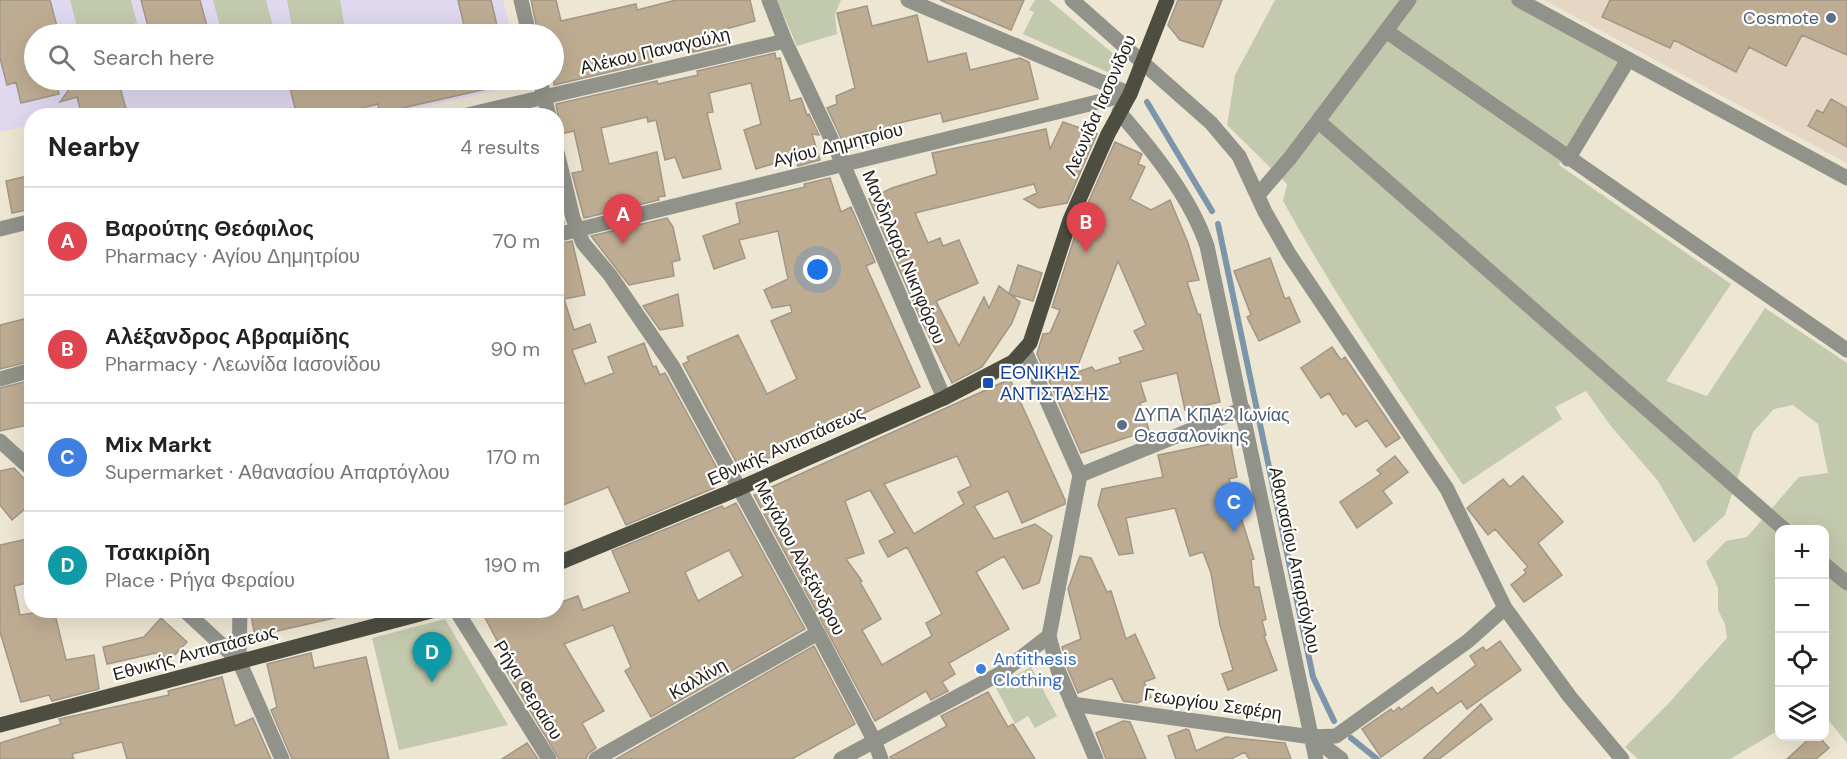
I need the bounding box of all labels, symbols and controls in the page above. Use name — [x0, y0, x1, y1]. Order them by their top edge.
place label: Cosmote — [1743, 6, 1819, 30]
marker: Cosmote — [1824, 11, 1838, 25]
street label: Αλέκου Παναγούλη — [578, 22, 732, 80]
search box — [24, 24, 564, 90]
street label: Λεωνίδα Ιασονίδου — [1058, 31, 1142, 179]
icon: search — [45, 41, 78, 74]
text: Search here — [93, 43, 214, 72]
street label: Αγίου Δημητρίου — [771, 117, 905, 173]
text: Nearby — [48, 130, 140, 164]
text: 4 results — [460, 134, 540, 160]
street label: Μανδηλαρά Νικηφόρου — [856, 166, 952, 348]
pin: A — [604, 194, 642, 244]
pin: B — [1066, 202, 1106, 252]
text: Βαρούτης Θεόφιλος — [105, 214, 314, 243]
text: A — [60, 228, 75, 254]
text: 70 m — [493, 228, 540, 254]
text: Pharmacy · Αγίου Δημητρίου — [105, 243, 360, 269]
your location — [803, 255, 832, 284]
text: Αλέξανδρος Αβραμίδης — [105, 322, 350, 351]
text: B — [61, 336, 74, 362]
text: 90 m — [491, 336, 540, 362]
text: Pharmacy · Λεωνίδα Ιασονίδου — [105, 351, 381, 377]
place label: ΕΘΝΙΚΗΣ ΑΝΤΙΣΤΑΣΗΣ — [1000, 361, 1109, 406]
marker: ΕΘΝΙΚΗΣ ΑΝΤΙΣΤΑΣΗΣ — [981, 376, 995, 390]
street label: Εθνικής Αντιστάσεως — [704, 400, 869, 491]
place label: ΔΥΠΑ ΚΠΑ2 Ιωνίας Θεσσαλονίκης — [1134, 403, 1290, 448]
marker: ΔΥΠΑ ΚΠΑ2 Ιωνίας Θεσσαλονίκης — [1115, 418, 1129, 432]
text: Mix Markt — [105, 430, 212, 459]
text: C — [60, 444, 75, 470]
text: 170 m — [487, 444, 540, 470]
text: Supermarket · Αθανασίου Απαρτόγλου — [105, 459, 450, 485]
street label: Αθανασίου Απαρτόγλου — [1263, 464, 1327, 656]
street label: Μεγάλου Αλεξάνδρου — [749, 476, 851, 640]
pin: C — [1214, 482, 1254, 532]
map controls — [1775, 525, 1829, 741]
button: + — [1775, 525, 1829, 579]
text: Τσακιρίδη — [105, 538, 210, 567]
text: D — [60, 552, 75, 578]
text: 190 m — [484, 552, 540, 578]
text: Place · Ρήγα Φεραίου — [105, 567, 295, 593]
button: − — [1775, 579, 1829, 633]
street label: Εθνικής Αντιστάσεως — [110, 619, 280, 687]
pin: D — [412, 632, 452, 682]
button: locate — [1775, 633, 1829, 687]
street label: Ρήγα Φεραίου — [488, 636, 568, 744]
place label: Antithesis Clothing — [993, 647, 1077, 692]
street label: Καλλίνη — [665, 653, 731, 705]
marker: Antithesis Clothing — [974, 662, 988, 676]
street label: Γεωργίου Σεφέρη — [1143, 682, 1283, 726]
button: layers — [1775, 687, 1829, 741]

